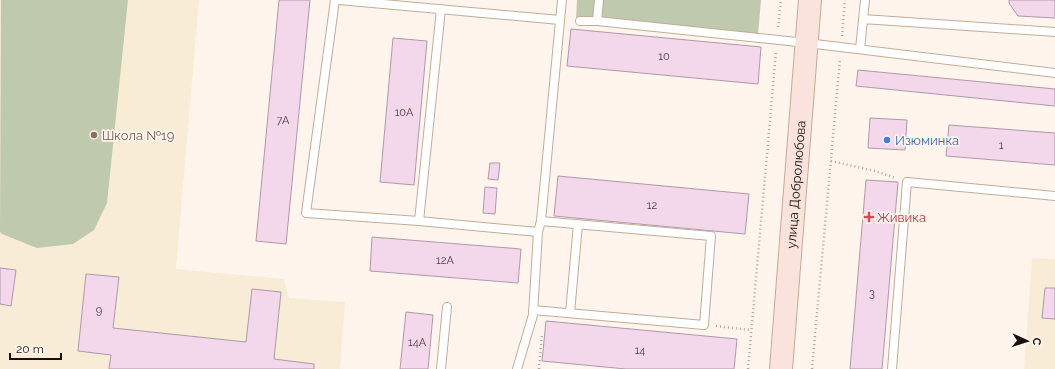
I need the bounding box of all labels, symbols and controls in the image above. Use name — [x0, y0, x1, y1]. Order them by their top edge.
house number: 10 — [658, 50, 670, 63]
house number: 10А — [395, 106, 414, 119]
house number: 7А — [277, 114, 290, 127]
street label: улица Добролюбова — [783, 120, 808, 249]
place label: Школа №19 — [102, 128, 175, 143]
marker: Школа №19 — [89, 130, 99, 140]
place label: Изюминка — [895, 133, 959, 148]
marker: Изюминка — [882, 135, 892, 145]
house number: 1 — [999, 139, 1004, 152]
house number: 12 — [647, 199, 657, 212]
place label: Живика — [877, 210, 926, 225]
marker: Живика — [864, 212, 874, 222]
house number: 12А — [436, 254, 455, 267]
house number: 3 — [869, 287, 875, 300]
house number: 9 — [96, 304, 102, 317]
north arrow — [1007, 321, 1047, 361]
scale bar — [10, 335, 61, 361]
house number: 14А — [408, 336, 427, 349]
text: С — [1030, 337, 1043, 346]
text: 20 m — [16, 342, 44, 356]
house number: 14 — [635, 344, 645, 357]

